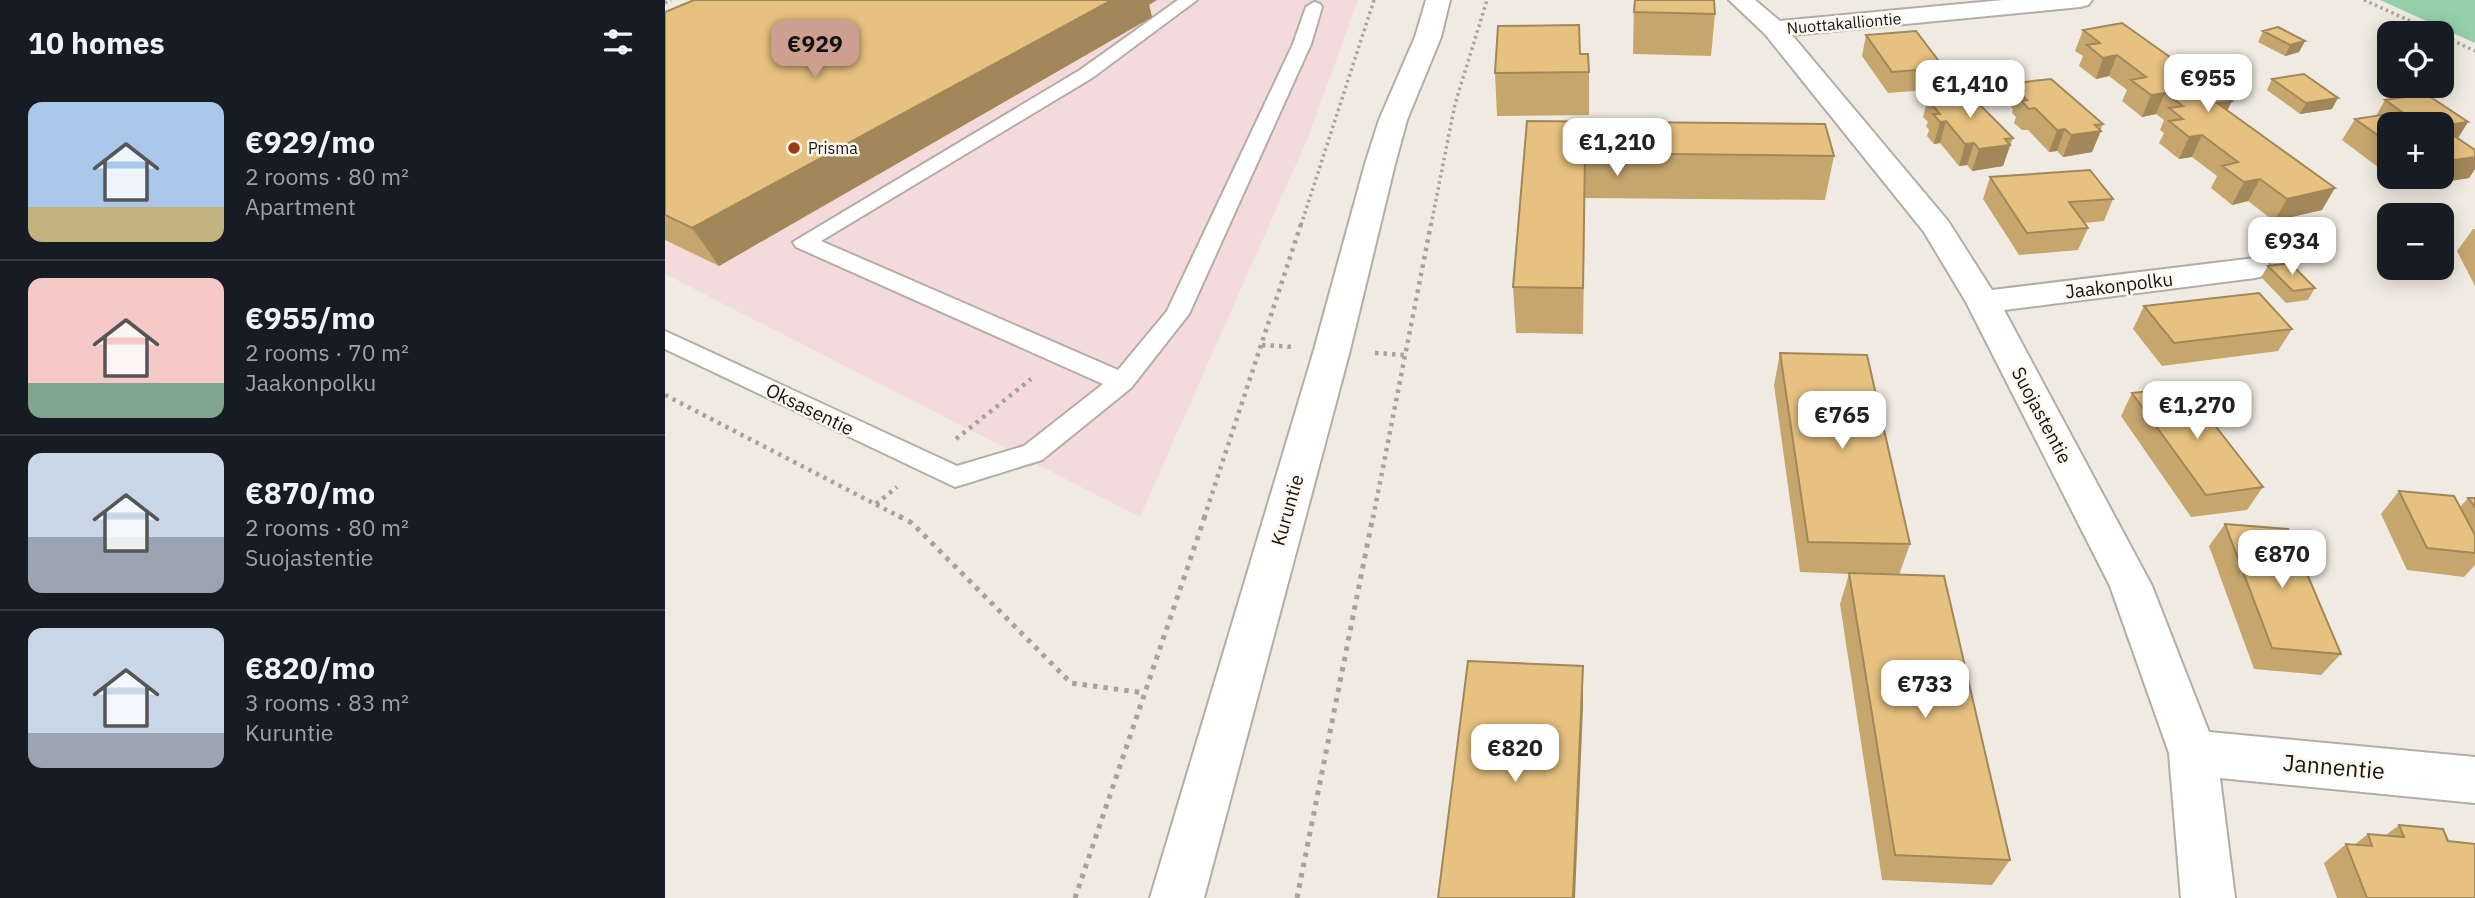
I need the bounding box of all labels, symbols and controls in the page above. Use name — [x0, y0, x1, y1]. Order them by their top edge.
street label: Nuottakalliontie — [1786, 8, 1902, 38]
pin: €929 — [774, 20, 856, 80]
map controls — [2377, 21, 2454, 280]
button: locate — [2377, 21, 2454, 98]
text: 10 homes — [28, 23, 165, 62]
icon: filters — [599, 23, 637, 61]
text: €929 — [787, 28, 843, 58]
pin: €955 — [2167, 54, 2249, 114]
pin: €1,410 — [1913, 60, 2027, 120]
text: €955 — [2180, 62, 2236, 92]
text: €1,410 — [1932, 68, 2008, 98]
button: + — [2377, 112, 2454, 189]
pin: €1,210 — [1560, 118, 1674, 178]
text: €929/mo — [245, 122, 375, 161]
text: €1,210 — [1579, 126, 1655, 156]
icon: home — [84, 130, 168, 214]
place label: Prisma — [808, 138, 858, 158]
marker: Prisma — [786, 140, 802, 156]
text: 2 rooms · 80 m² — [245, 161, 409, 191]
text: Apartment — [245, 191, 356, 221]
button: − — [2377, 203, 2454, 280]
pin: €934 — [2251, 218, 2333, 277]
text: €934 — [2264, 225, 2320, 255]
street label: Jaakonpolku — [2064, 266, 2174, 304]
text: €955/mo — [245, 298, 375, 337]
icon: home — [84, 306, 168, 390]
text: 2 rooms · 70 m² — [245, 337, 409, 367]
street label: Suojastentie — [2006, 363, 2078, 467]
text: Jaakonpolku — [245, 367, 376, 397]
street label: Oksasentie — [762, 377, 858, 441]
pin: €1,270 — [2140, 382, 2254, 441]
text: €1,270 — [2159, 389, 2235, 419]
pin: €765 — [1801, 392, 1883, 451]
text: €765 — [1814, 399, 1870, 429]
street label: Kuruntie — [1265, 472, 1309, 548]
text: €870/mo — [245, 473, 375, 512]
icon: home — [84, 481, 168, 565]
text: 2 rooms · 80 m² — [245, 512, 409, 542]
pin: €870 — [2241, 530, 2323, 590]
text: €870 — [2254, 538, 2310, 568]
text: Suojastentie — [245, 542, 374, 572]
text: €820/mo — [245, 648, 375, 687]
icon: home — [84, 656, 168, 740]
pin: €733 — [1884, 660, 1966, 720]
text: €733 — [1897, 668, 1953, 698]
text: 3 rooms · 83 m² — [245, 687, 409, 717]
text: Kuruntie — [245, 717, 333, 747]
pin: €820 — [1474, 724, 1556, 784]
text: €820 — [1487, 732, 1543, 762]
street label: Jannentie — [2282, 747, 2386, 785]

